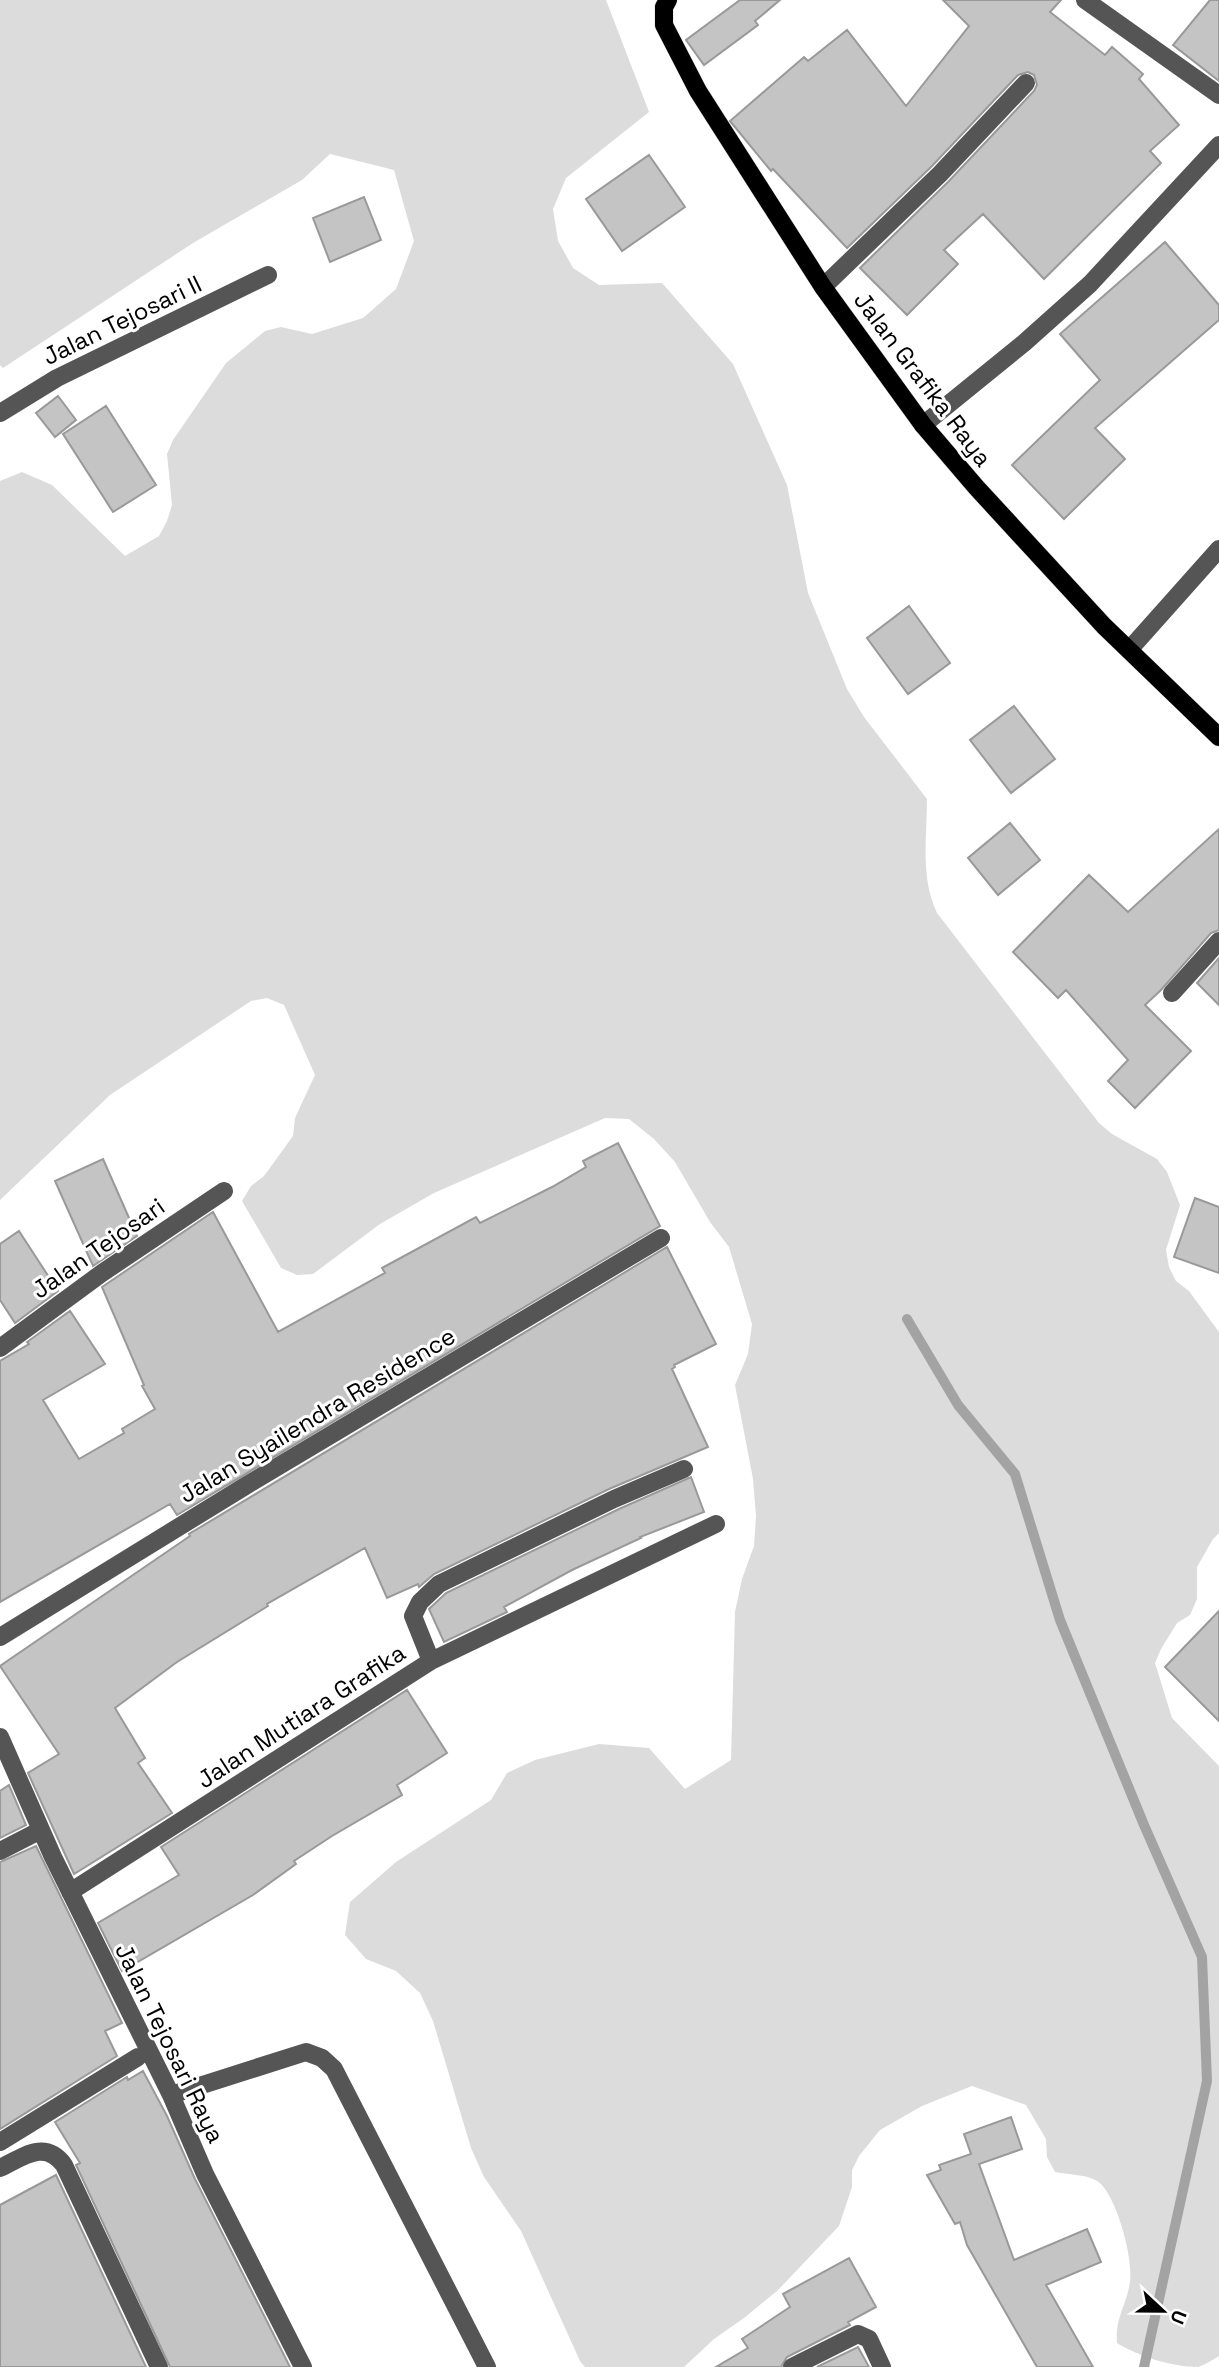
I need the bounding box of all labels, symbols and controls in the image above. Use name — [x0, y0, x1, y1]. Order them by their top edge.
street label: Jalan Tejosari II — [37, 268, 207, 372]
street label: Jalan Grafika Raya — [847, 285, 999, 473]
street label: Jalan Tejosari — [25, 1191, 171, 1305]
street label: Jalan Syailendra Residence — [173, 1320, 461, 1510]
street label: Jalan Mutiara Grafika — [191, 1637, 411, 1795]
street label: Jalan Tejosari Raya — [108, 1938, 232, 2148]
north arrow — [1128, 2276, 1198, 2346]
text: U — [1164, 2307, 1192, 2328]

